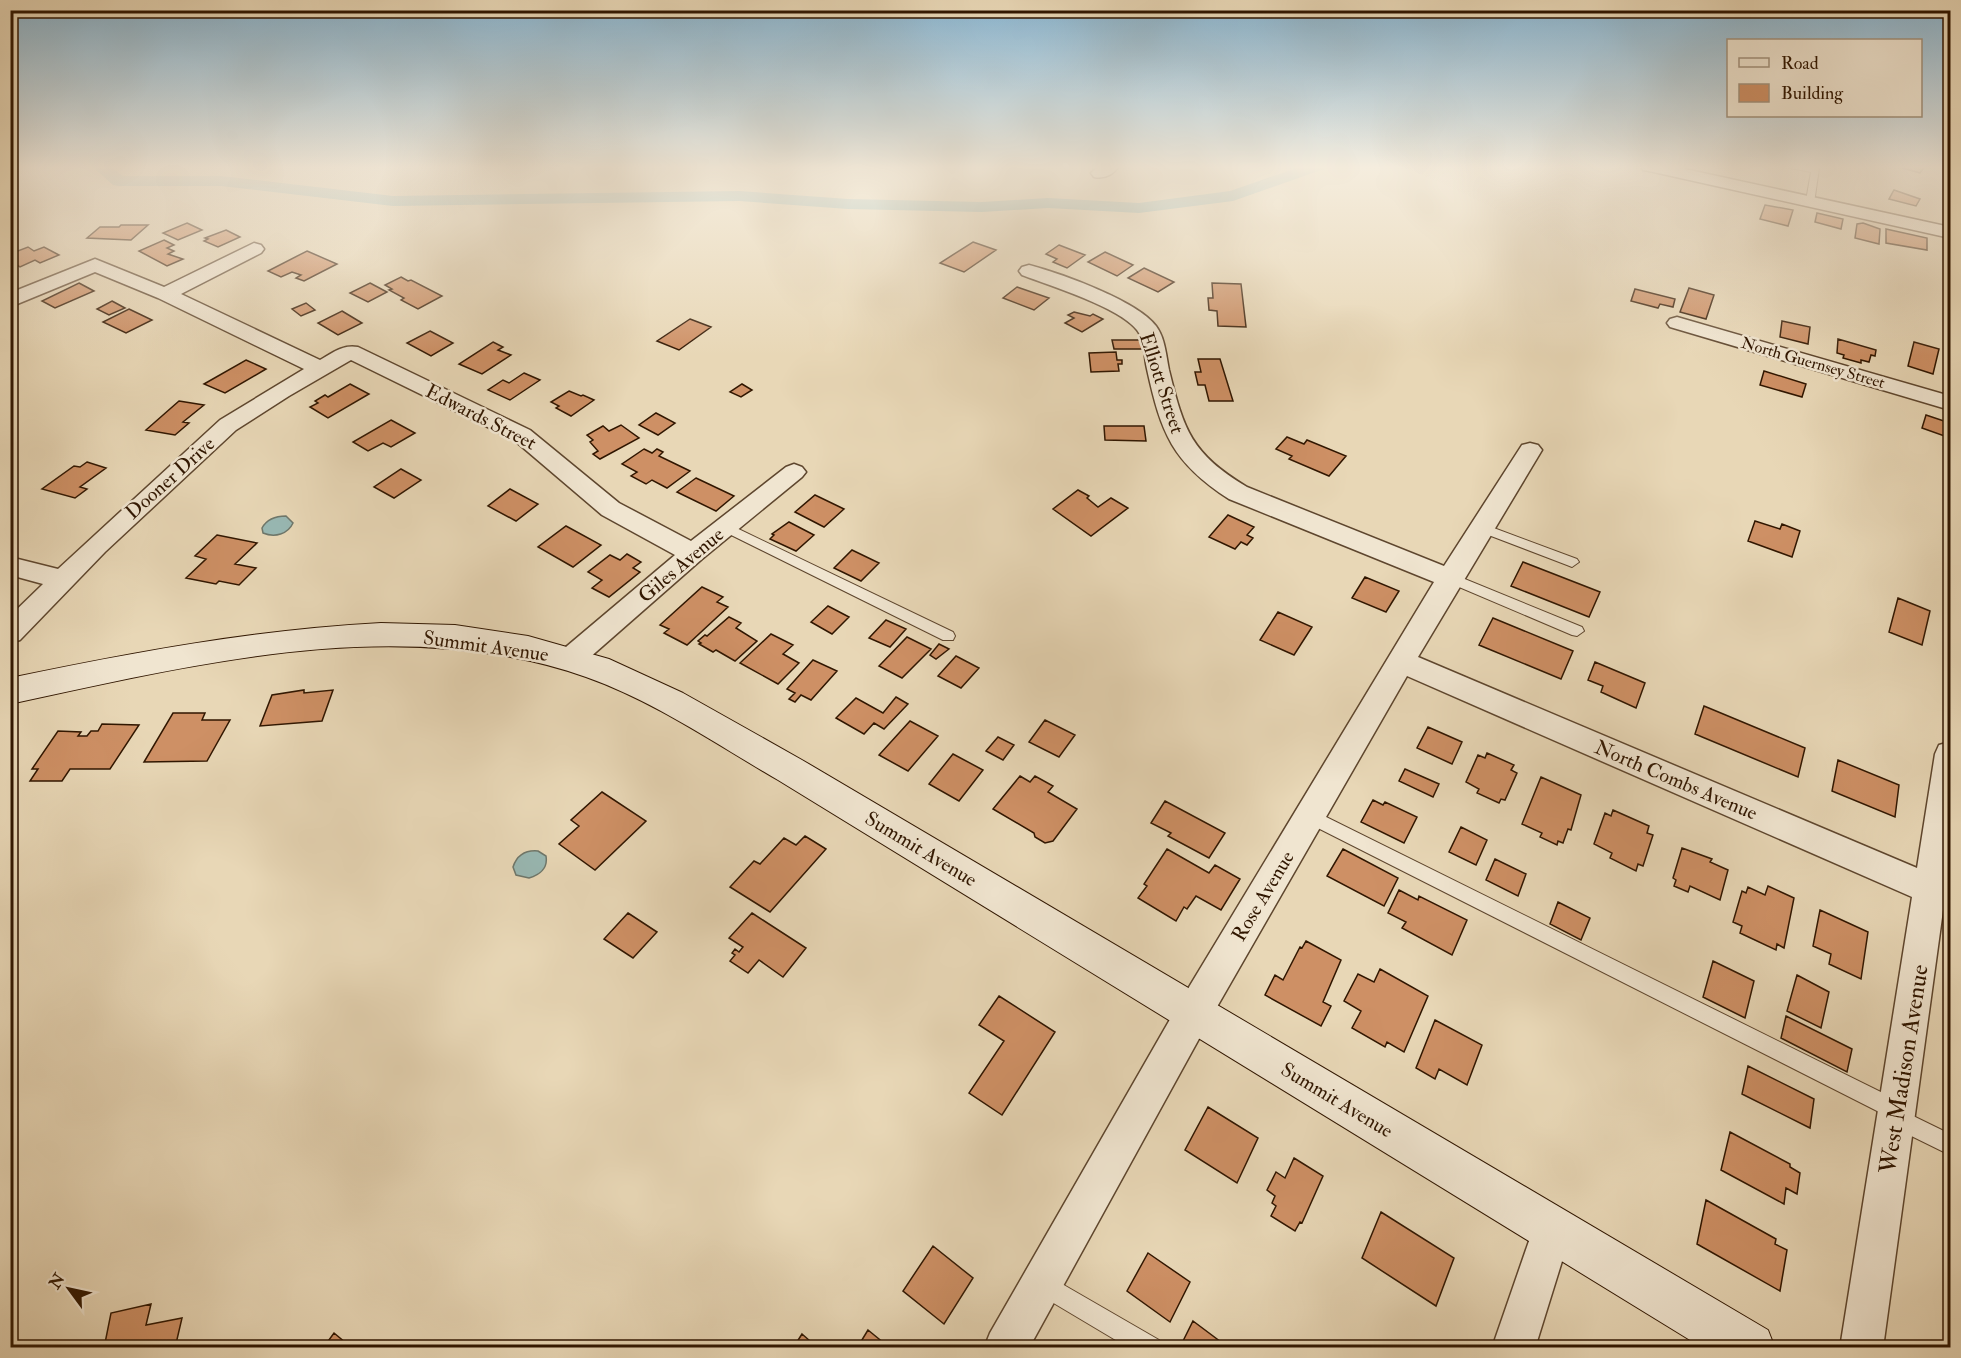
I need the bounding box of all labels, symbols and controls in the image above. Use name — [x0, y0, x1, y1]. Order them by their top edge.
legend — [1727, 39, 1922, 117]
text: Road — [1781, 52, 1819, 75]
text: Building — [1781, 82, 1844, 105]
street label: Elliott Street — [1134, 329, 1190, 437]
street label: North Guernsey Street — [1739, 333, 1887, 393]
street label: Edwards Street — [421, 378, 541, 456]
street label: Dooner Drive — [120, 431, 220, 525]
street label: Giles Avenue — [633, 522, 729, 608]
street label: Summit Avenue — [422, 625, 550, 667]
street label: North Combs Avenue — [1591, 734, 1761, 826]
street label: Summit Avenue — [860, 806, 982, 892]
street label: Rose Avenue — [1226, 846, 1300, 946]
street label: West Madison Avenue — [1872, 962, 1936, 1177]
street label: Summit Avenue — [1276, 1057, 1398, 1143]
north arrow — [39, 1259, 99, 1319]
text: N — [44, 1269, 70, 1294]

